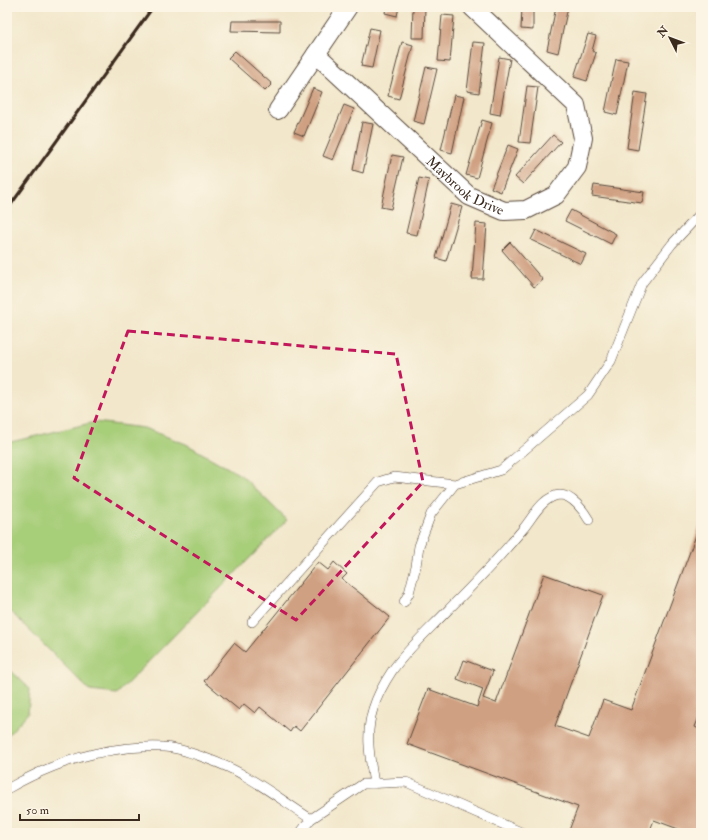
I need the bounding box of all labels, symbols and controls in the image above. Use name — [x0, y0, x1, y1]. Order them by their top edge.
north arrow — [650, 18, 690, 58]
text: N — [654, 23, 672, 40]
street label: Maybrook Drive — [423, 153, 507, 219]
scale bar — [20, 796, 139, 822]
text: 50 m — [26, 803, 50, 818]

